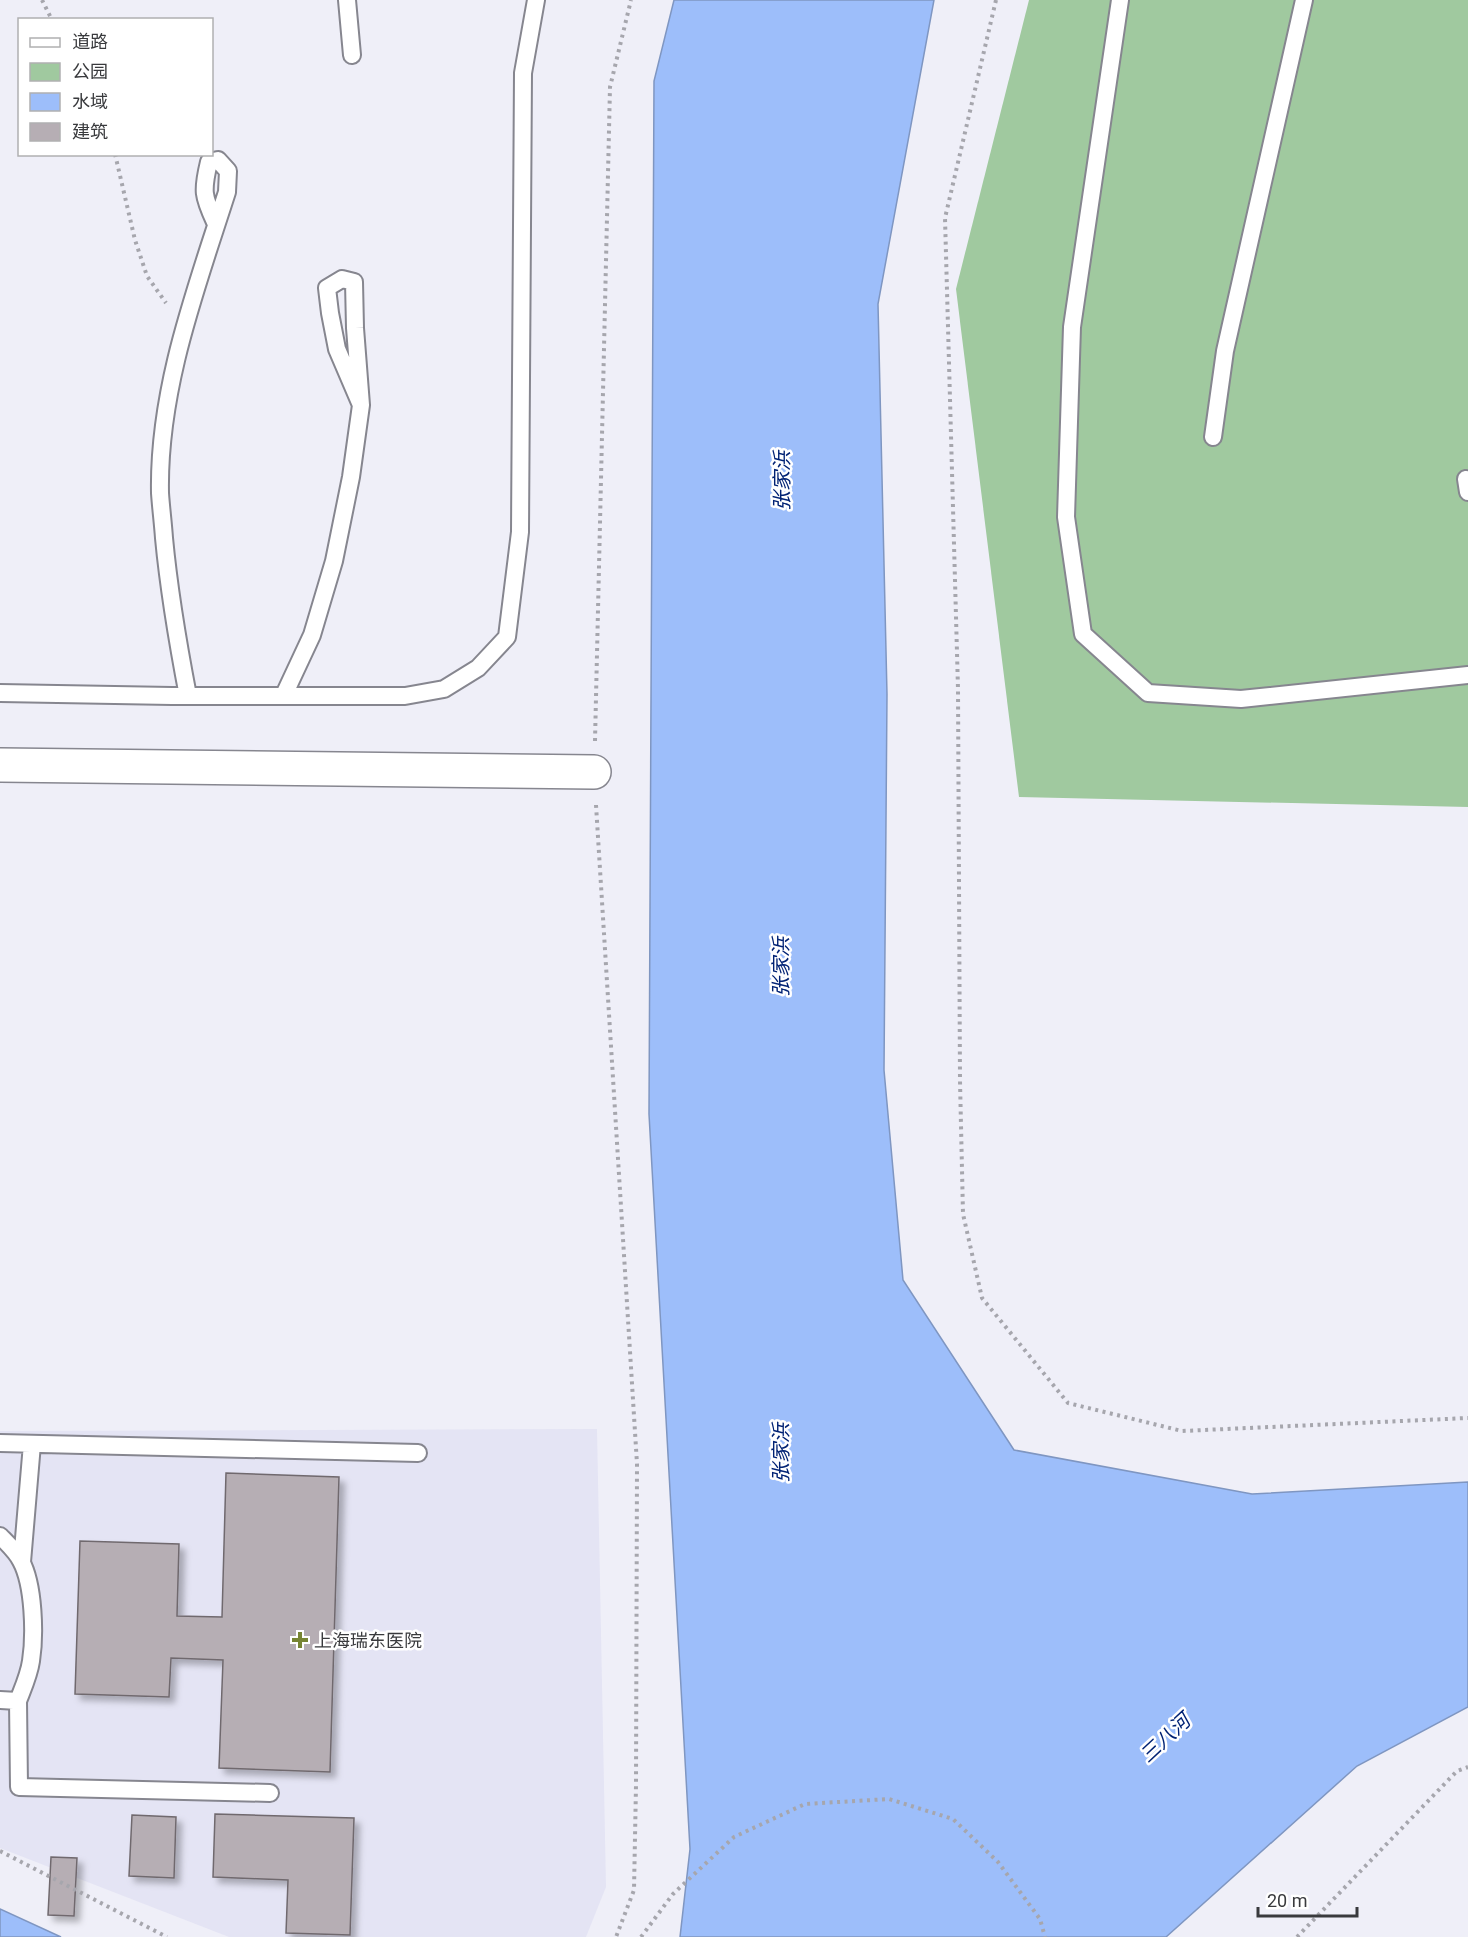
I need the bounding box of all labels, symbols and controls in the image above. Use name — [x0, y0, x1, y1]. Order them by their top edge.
legend — [18, 18, 213, 156]
text: 道路 — [72, 31, 108, 52]
text: 公园 — [72, 61, 108, 82]
text: 水域 — [72, 91, 108, 112]
text: 建筑 — [72, 121, 108, 142]
water label: 张家浜 — [770, 449, 794, 511]
water label: 张家浜 — [769, 935, 793, 997]
water label: 张家浜 — [769, 1421, 793, 1483]
place label: 上海瑞东医院 — [314, 1630, 422, 1651]
marker: 上海瑞东医院 — [291, 1631, 309, 1649]
water label: 三八河 — [1135, 1706, 1198, 1767]
scale bar — [1258, 1880, 1357, 1918]
text: 20 m — [1267, 1890, 1307, 1911]

